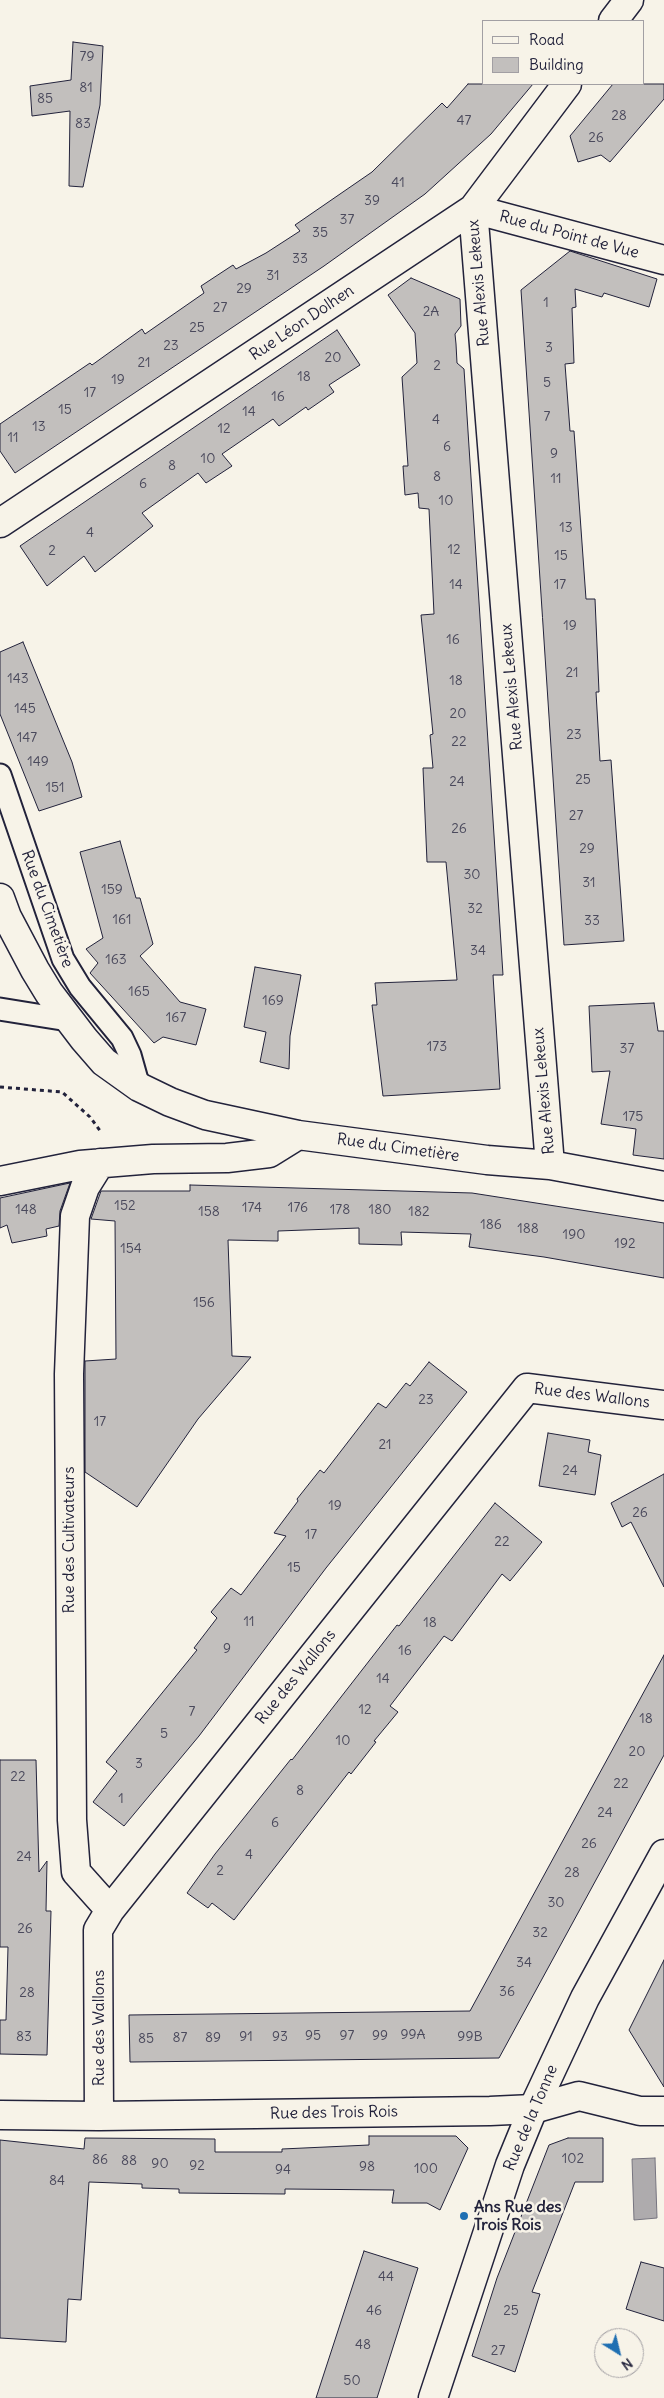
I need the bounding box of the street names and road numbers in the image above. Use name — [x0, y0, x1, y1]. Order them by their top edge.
street label: Rue du Point de Vue — [497, 207, 641, 263]
street label: Rue Alexis Lekeux — [464, 219, 494, 347]
street label: Rue Léon Dolhen — [246, 281, 358, 365]
street label: Rue Alexis Lekeux — [497, 623, 527, 751]
street label: Rue du Cimetière — [17, 848, 77, 970]
street label: Rue Alexis Lekeux — [529, 1027, 559, 1155]
street label: Rue du Cimetière — [336, 1130, 460, 1166]
street label: Rue des Wallons — [533, 1379, 651, 1413]
street label: Rue des Cultivateurs — [59, 1467, 79, 1613]
street label: Rue des Wallons — [252, 1626, 340, 1728]
street label: Rue des Wallons — [89, 1970, 109, 2086]
street label: Rue de la Tonne — [500, 2062, 562, 2174]
street label: Rue des Trois Rois — [270, 2102, 398, 2124]

